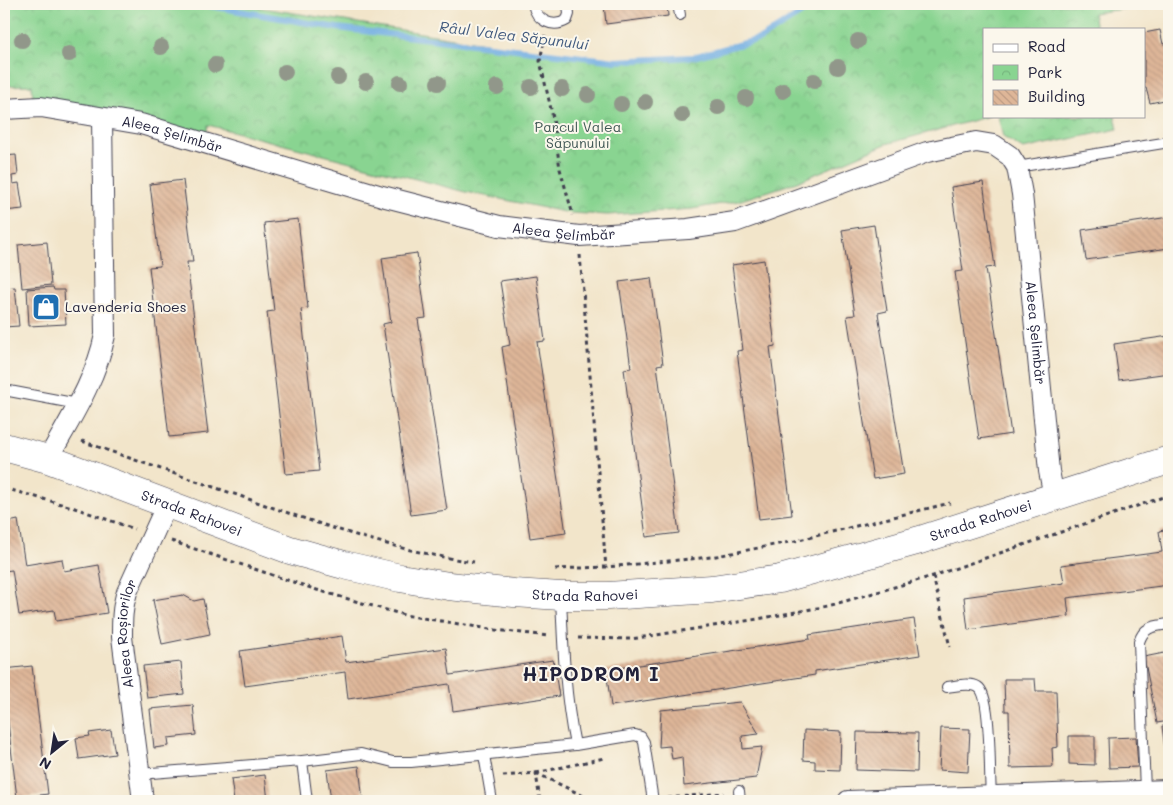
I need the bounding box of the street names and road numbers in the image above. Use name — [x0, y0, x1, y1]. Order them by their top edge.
street label: Aleea Șelimbăr — [120, 111, 225, 157]
street label: Aleea Șelimbăr — [511, 218, 616, 245]
street label: Aleea Șelimbăr — [1022, 280, 1051, 385]
street label: Strada Rahovei — [139, 485, 245, 540]
street label: Strada Rahovei — [927, 495, 1034, 545]
street label: Aleea Roșiorilor — [112, 576, 141, 690]
street label: Strada Rahovei — [532, 584, 639, 605]

